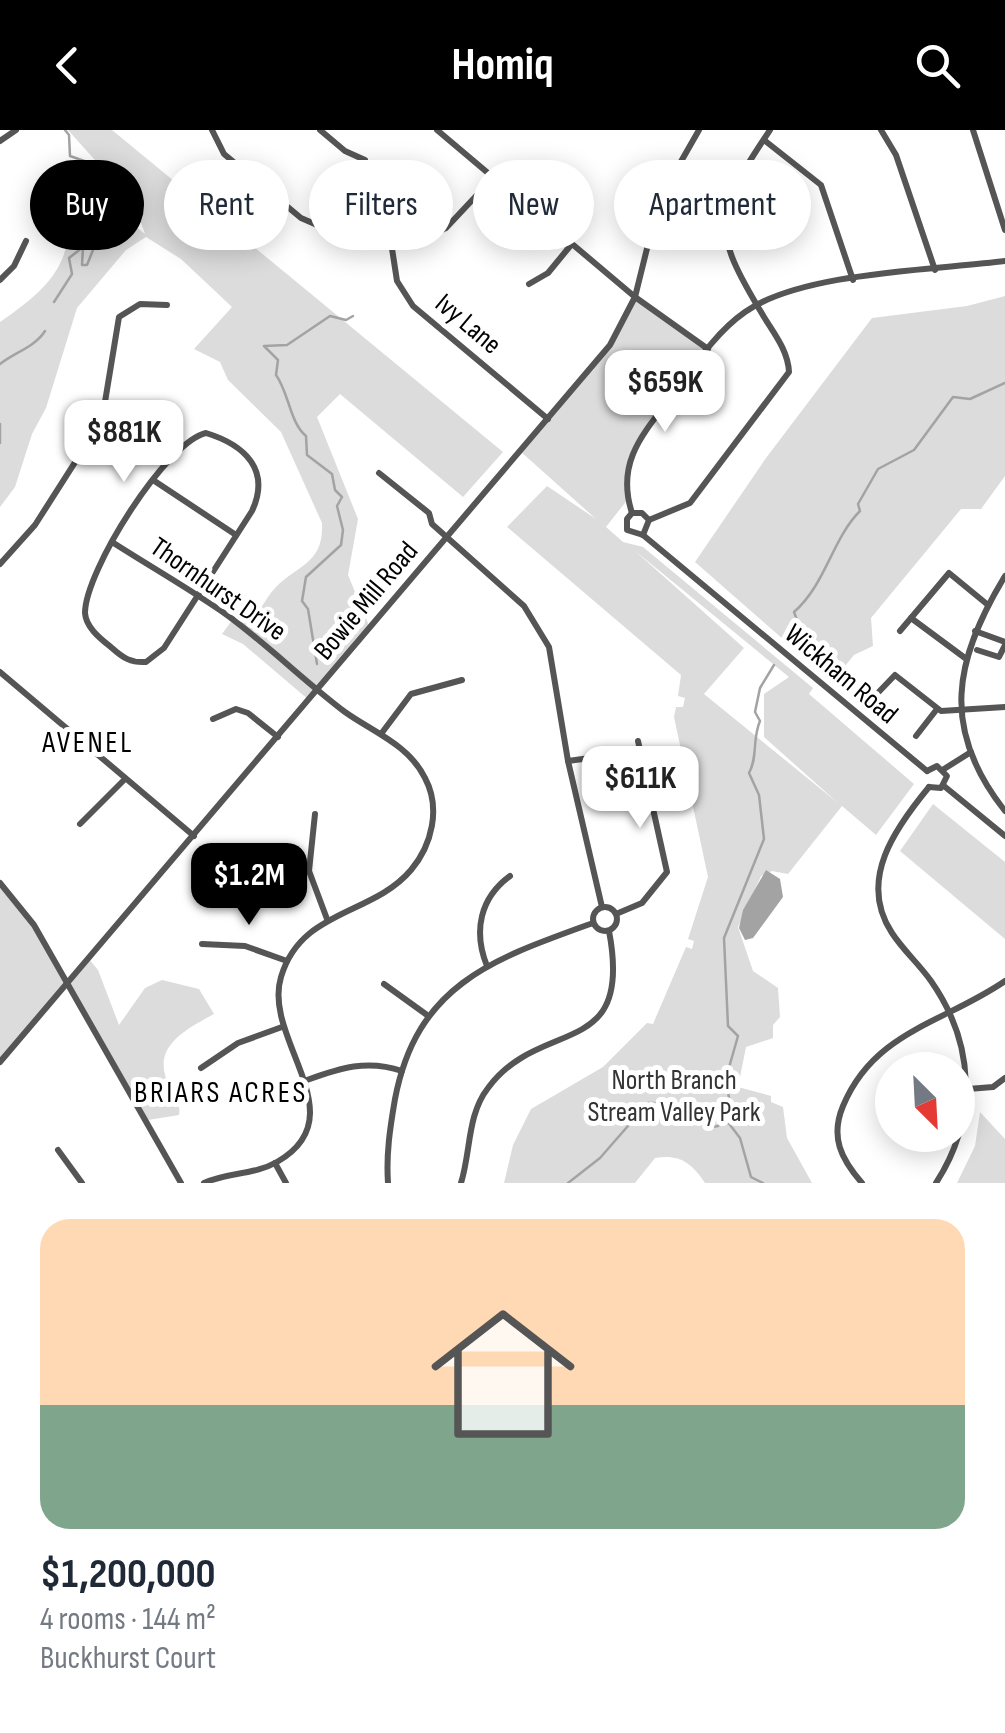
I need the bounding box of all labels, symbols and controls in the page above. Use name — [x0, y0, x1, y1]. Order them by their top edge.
icon: back — [40, 38, 95, 93]
text: Homiq — [451, 38, 554, 93]
icon: search — [910, 38, 965, 93]
chip: Buy — [30, 160, 144, 250]
chip: Rent — [164, 160, 289, 250]
chip: Filters — [309, 160, 453, 250]
chip: New — [473, 160, 594, 250]
chip: Apartment — [614, 160, 811, 250]
street label: Ivy Lane — [428, 287, 508, 361]
pin: $659K — [595, 350, 735, 435]
text: $659K — [627, 363, 703, 402]
pin: $881K — [54, 400, 194, 485]
text: $881K — [86, 413, 162, 452]
street label: Thornhurst Drive — [144, 530, 292, 648]
street label: Bowie Mill Road — [307, 535, 425, 667]
street label: Wickham Road — [778, 617, 904, 731]
district label: AVENEL — [41, 725, 134, 761]
pin: $611K — [570, 746, 710, 831]
text: $611K — [604, 759, 676, 798]
pin: $1.2M — [179, 843, 319, 928]
text: $1.2M — [213, 856, 285, 895]
north arrow — [875, 1052, 975, 1152]
map controls — [875, 1052, 975, 1152]
park label: North Branch Stream Valley Park — [588, 1064, 761, 1129]
district label: BRIARS ACRES — [134, 1075, 308, 1111]
icon: home — [413, 1284, 593, 1464]
text: $1,200,000 — [40, 1549, 216, 1600]
text: 4 rooms · 144 m² — [40, 1600, 216, 1639]
text: Buckhurst Court — [40, 1639, 216, 1678]

